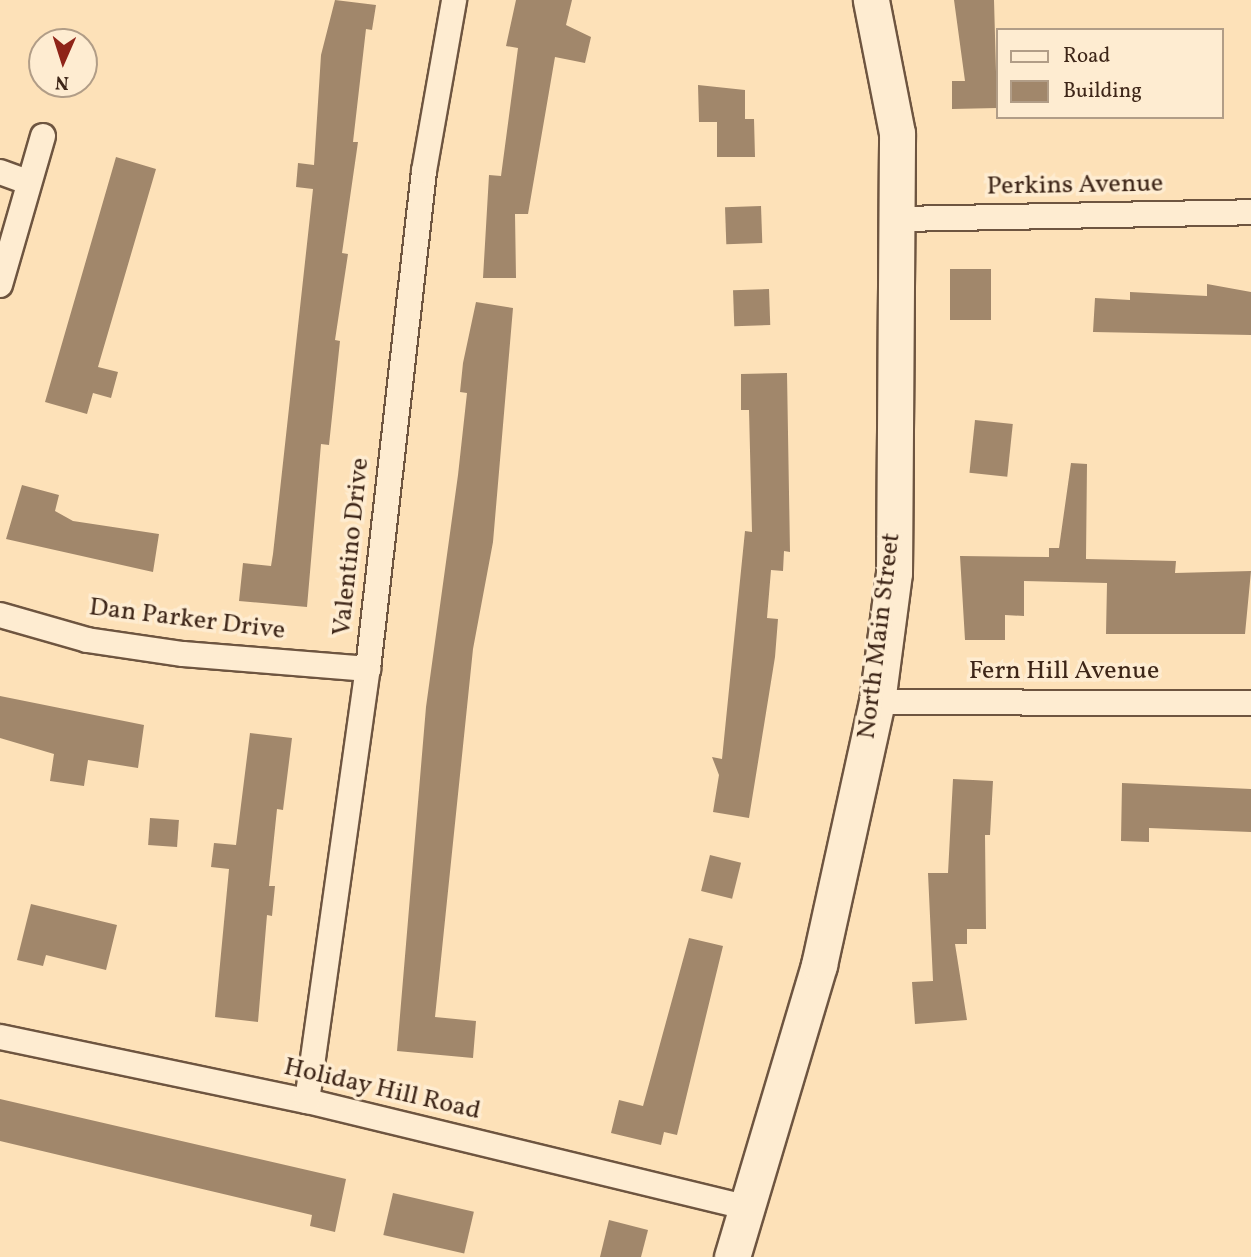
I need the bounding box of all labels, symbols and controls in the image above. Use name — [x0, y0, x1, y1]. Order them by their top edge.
north arrow — [28, 28, 98, 98]
legend — [996, 28, 1223, 119]
text: Road — [1063, 42, 1110, 71]
text: N — [54, 69, 70, 95]
text: Building — [1063, 77, 1142, 106]
street label: Perkins Avenue — [986, 169, 1164, 203]
street label: Valentino Drive — [327, 456, 377, 638]
street label: North Main Street — [852, 531, 908, 741]
street label: Dan Parker Drive — [87, 592, 287, 648]
street label: Fern Hill Avenue — [969, 656, 1159, 688]
street label: Holiday Hill Road — [280, 1052, 484, 1128]

